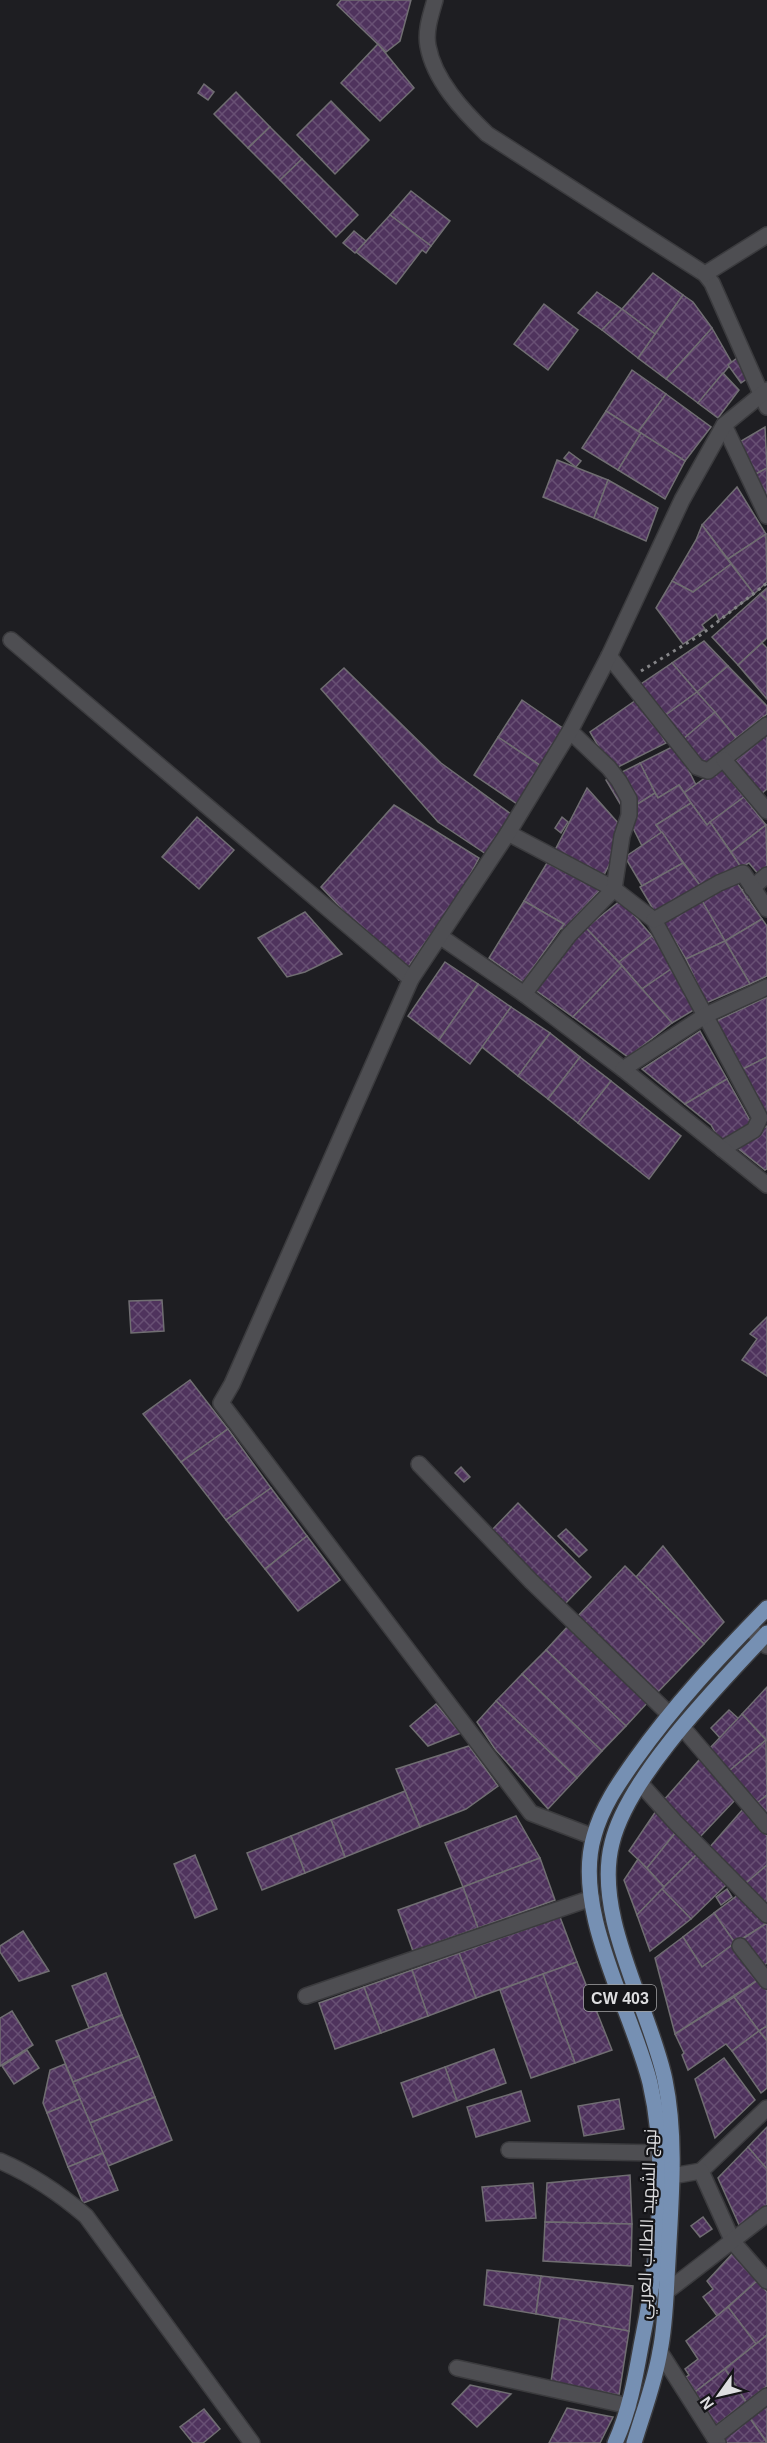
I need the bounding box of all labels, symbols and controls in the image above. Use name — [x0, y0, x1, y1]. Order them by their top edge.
road number: CW 403 — [584, 1985, 656, 2011]
street label: نهج الشهيد الطالب العربي — [634, 2128, 664, 2320]
north arrow — [689, 2365, 749, 2425]
text: N — [697, 2394, 717, 2413]

